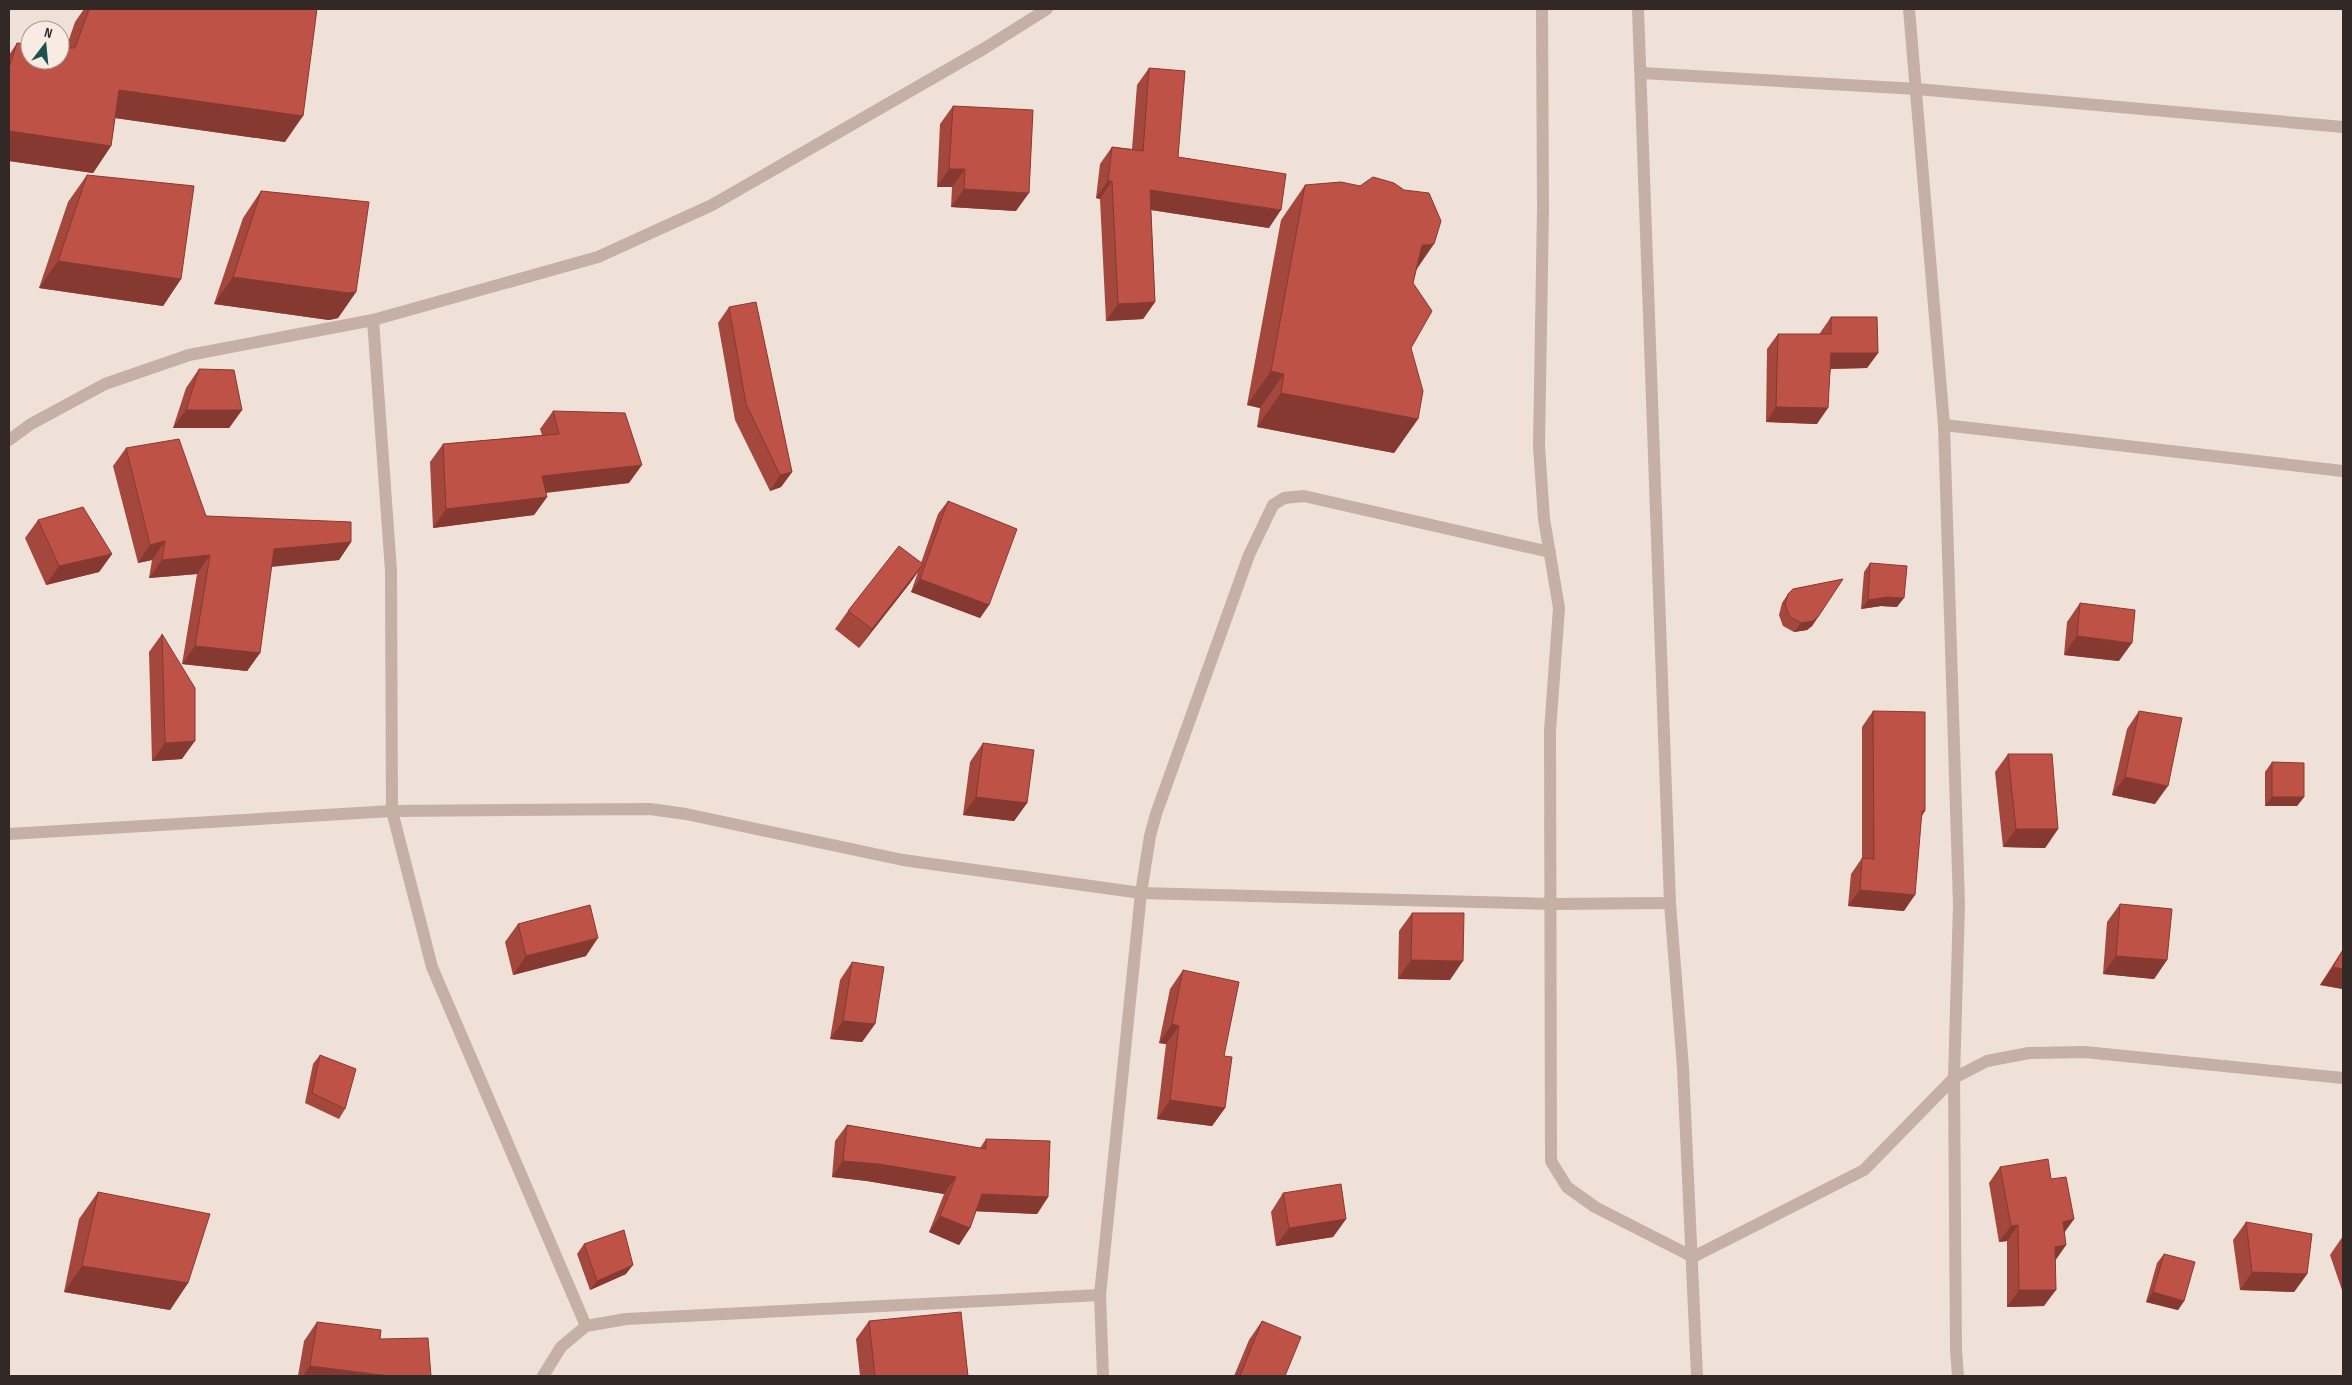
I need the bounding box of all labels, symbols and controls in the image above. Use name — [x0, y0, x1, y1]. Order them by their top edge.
north arrow — [20, 20, 70, 70]
text: N — [43, 24, 54, 42]

